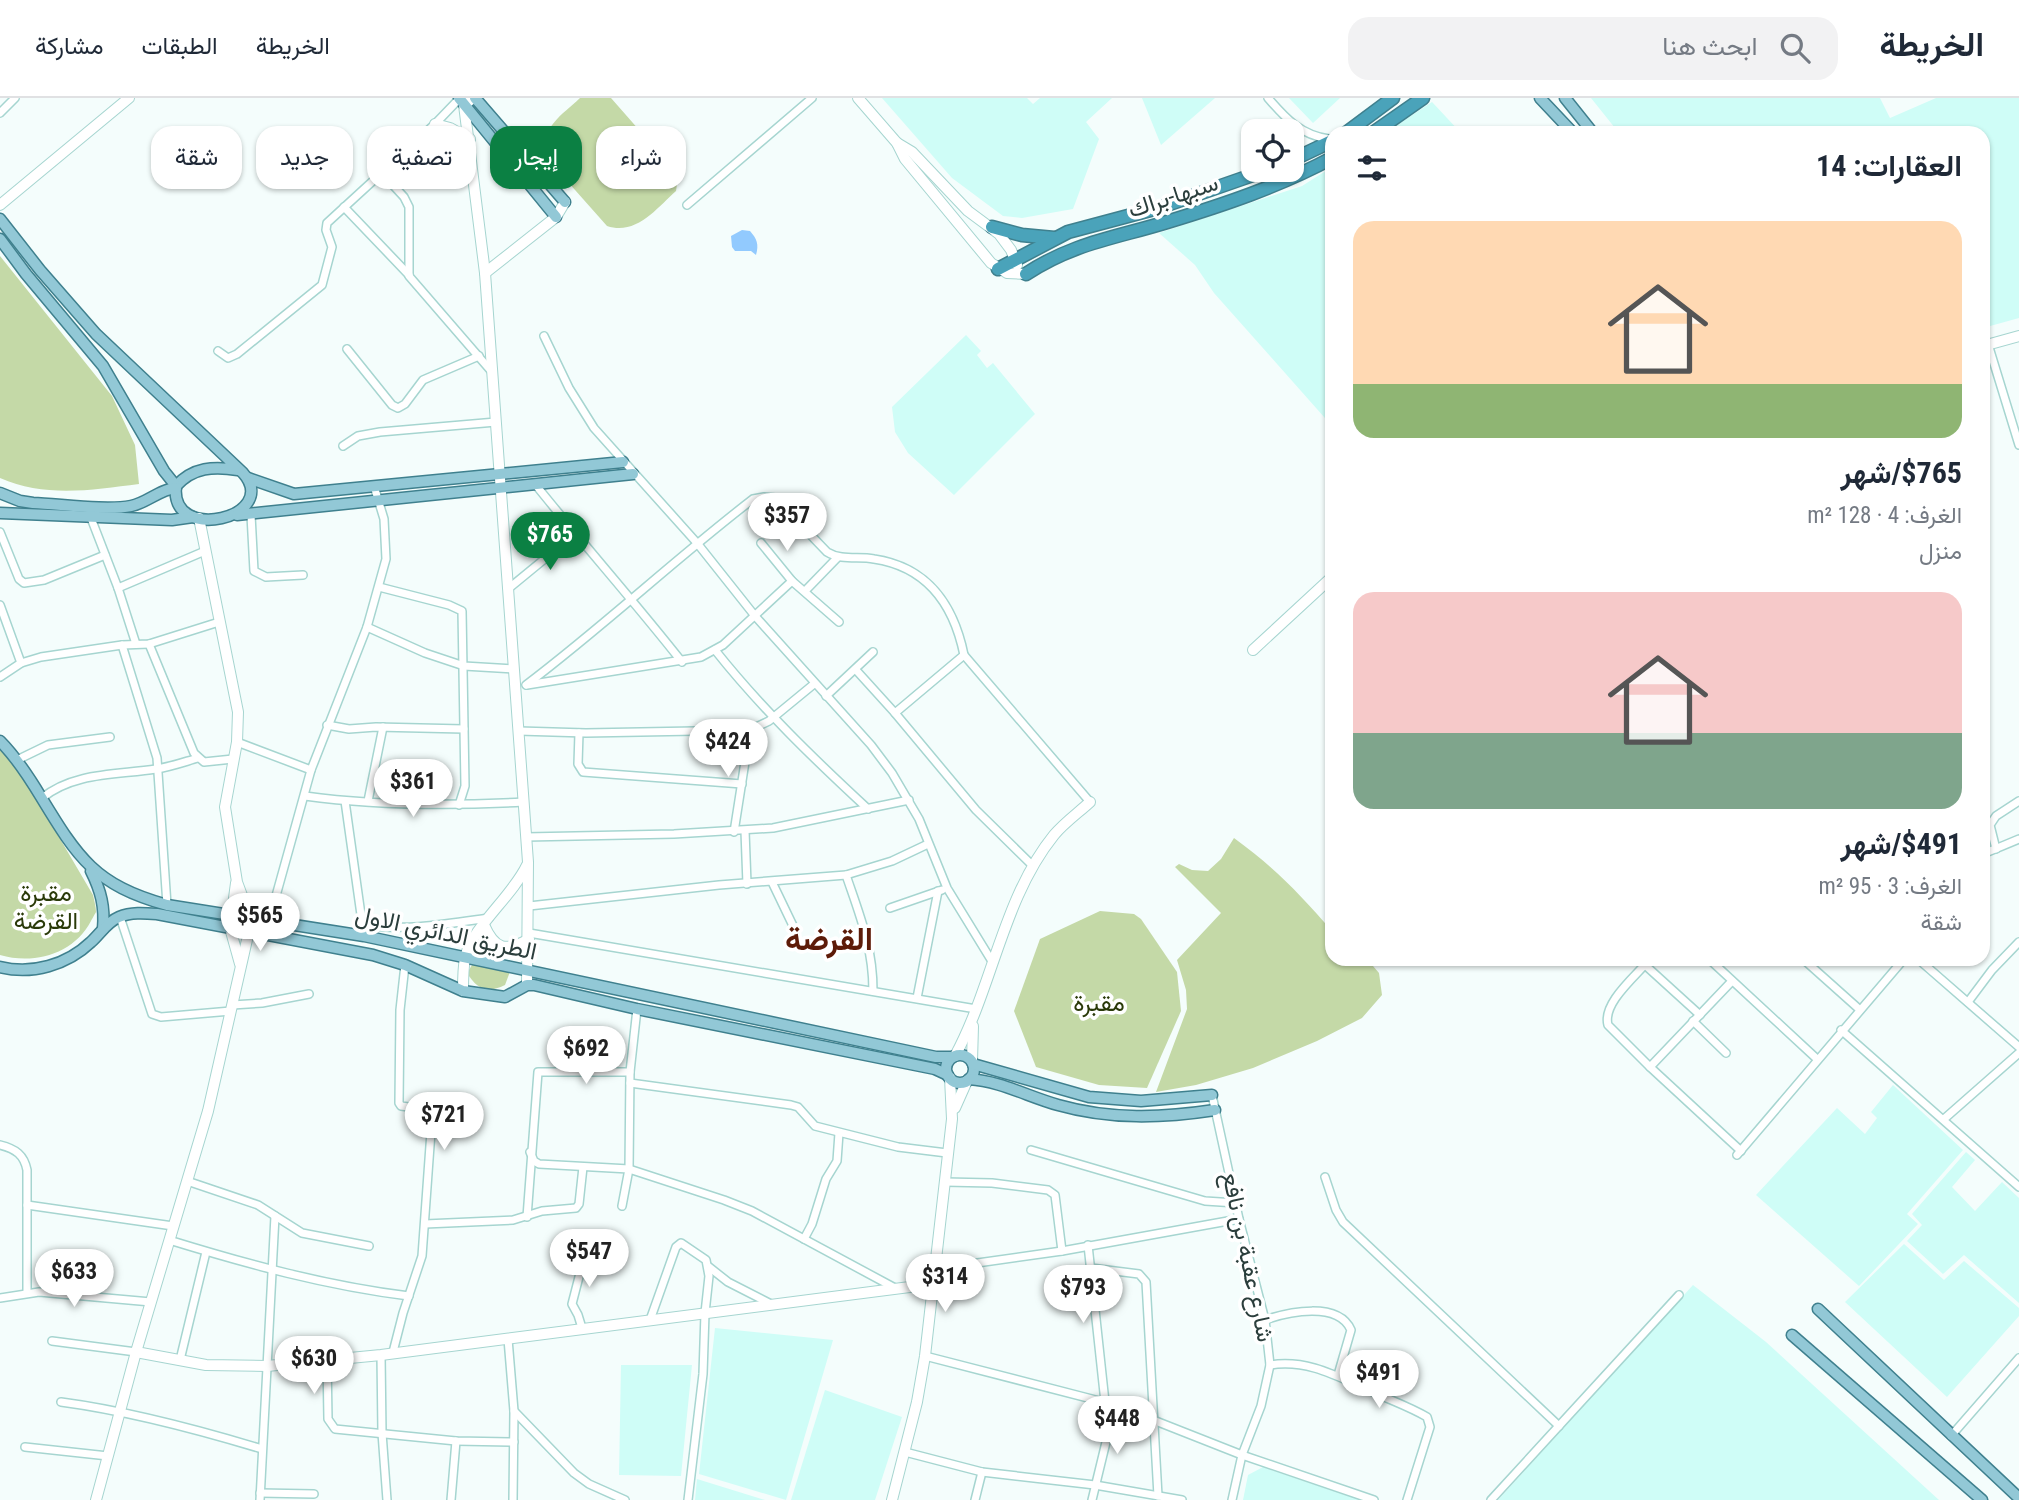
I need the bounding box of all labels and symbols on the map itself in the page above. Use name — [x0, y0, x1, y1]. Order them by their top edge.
street label: سبها-براك — [1125, 168, 1222, 225]
pin: $357 — [746, 494, 828, 553]
pin: $765 — [509, 512, 591, 572]
pin: $424 — [687, 720, 769, 779]
pin: $361 — [372, 760, 454, 819]
park label: مقبرة القرضة — [14, 879, 78, 936]
pin: $565 — [219, 894, 301, 953]
street label: الطريق الدائري الاول — [352, 900, 539, 971]
district label: القرضة — [785, 920, 873, 959]
park label: مقبرة — [1073, 989, 1125, 1018]
pin: $692 — [545, 1026, 627, 1086]
pin: $721 — [403, 1093, 485, 1152]
street label: شارع عقبة بن نافع — [1213, 1170, 1280, 1345]
pin: $547 — [548, 1230, 630, 1289]
pin: $633 — [33, 1250, 115, 1309]
pin: $314 — [904, 1254, 986, 1314]
pin: $793 — [1042, 1266, 1124, 1325]
pin: $630 — [273, 1336, 355, 1396]
pin: $491 — [1338, 1350, 1420, 1410]
pin: $448 — [1076, 1396, 1158, 1456]

